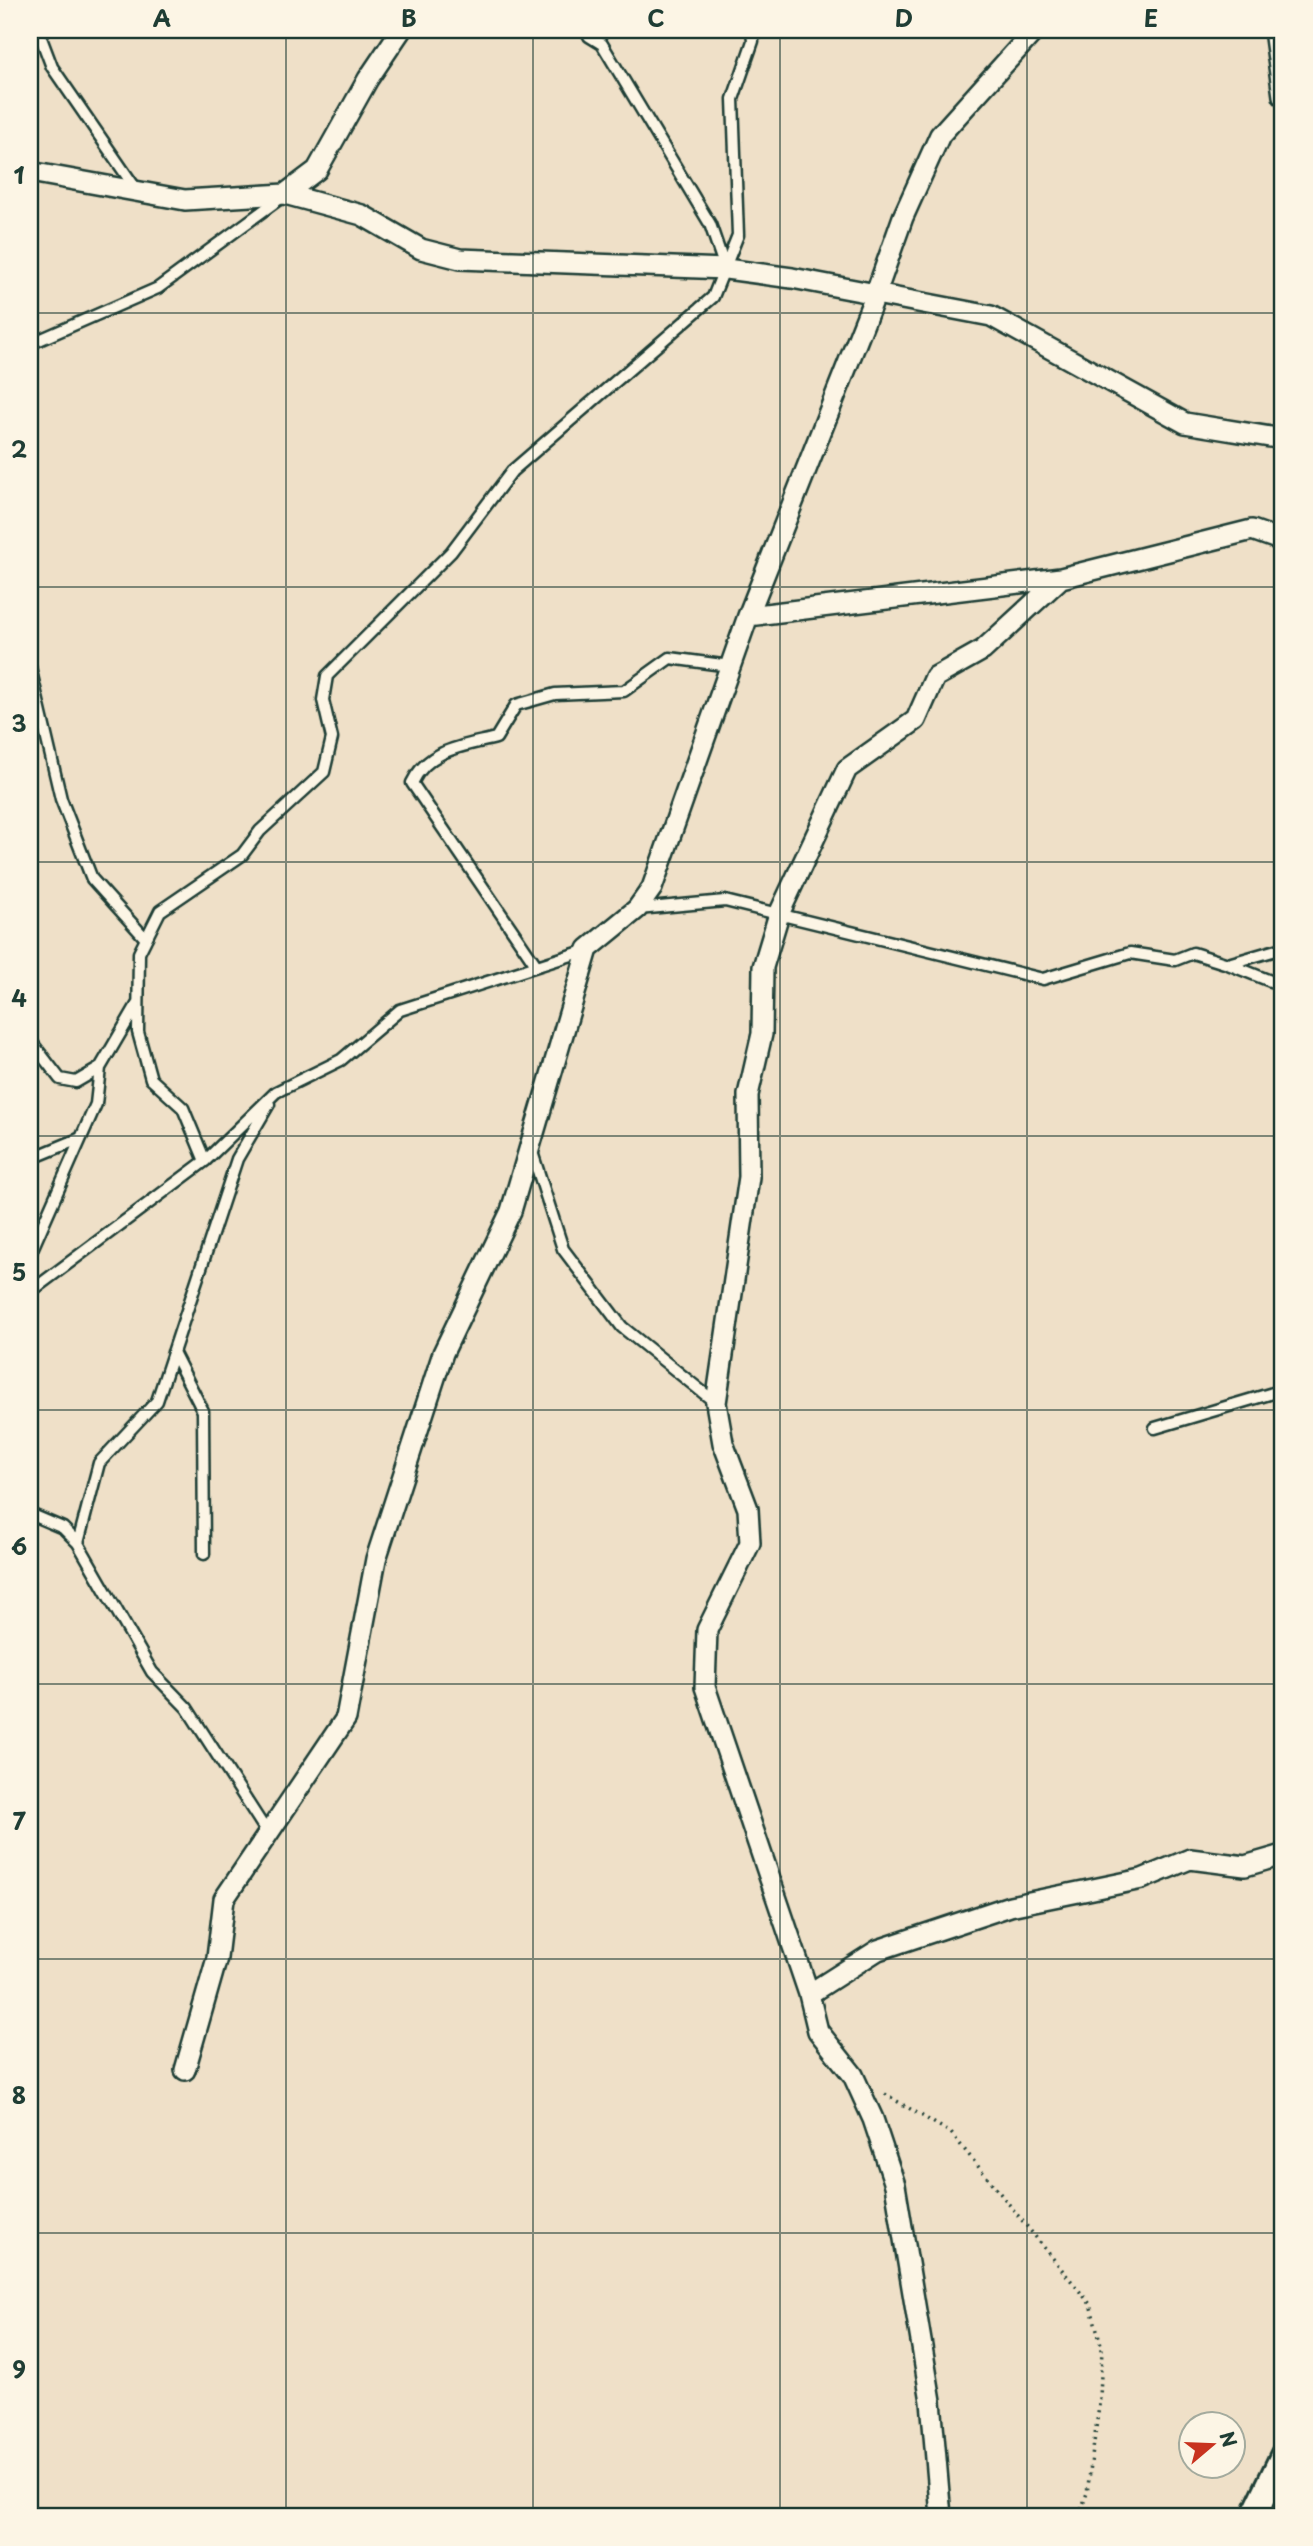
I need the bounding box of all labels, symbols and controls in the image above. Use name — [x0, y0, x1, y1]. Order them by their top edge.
text: A — [153, 0, 171, 35]
text: B — [401, 0, 417, 35]
text: C — [647, 0, 665, 35]
text: D — [895, 0, 913, 35]
text: E — [1144, 0, 1158, 35]
text: 1 — [14, 157, 25, 192]
text: 2 — [11, 431, 27, 466]
text: 3 — [11, 705, 27, 740]
text: 4 — [11, 980, 27, 1015]
text: 5 — [12, 1254, 26, 1289]
text: 6 — [11, 1528, 27, 1563]
text: 7 — [12, 1803, 26, 1838]
text: 8 — [12, 2077, 26, 2112]
text: 9 — [12, 2351, 26, 2386]
north arrow — [1176, 2410, 1246, 2480]
text: N — [1213, 2427, 1245, 2451]

